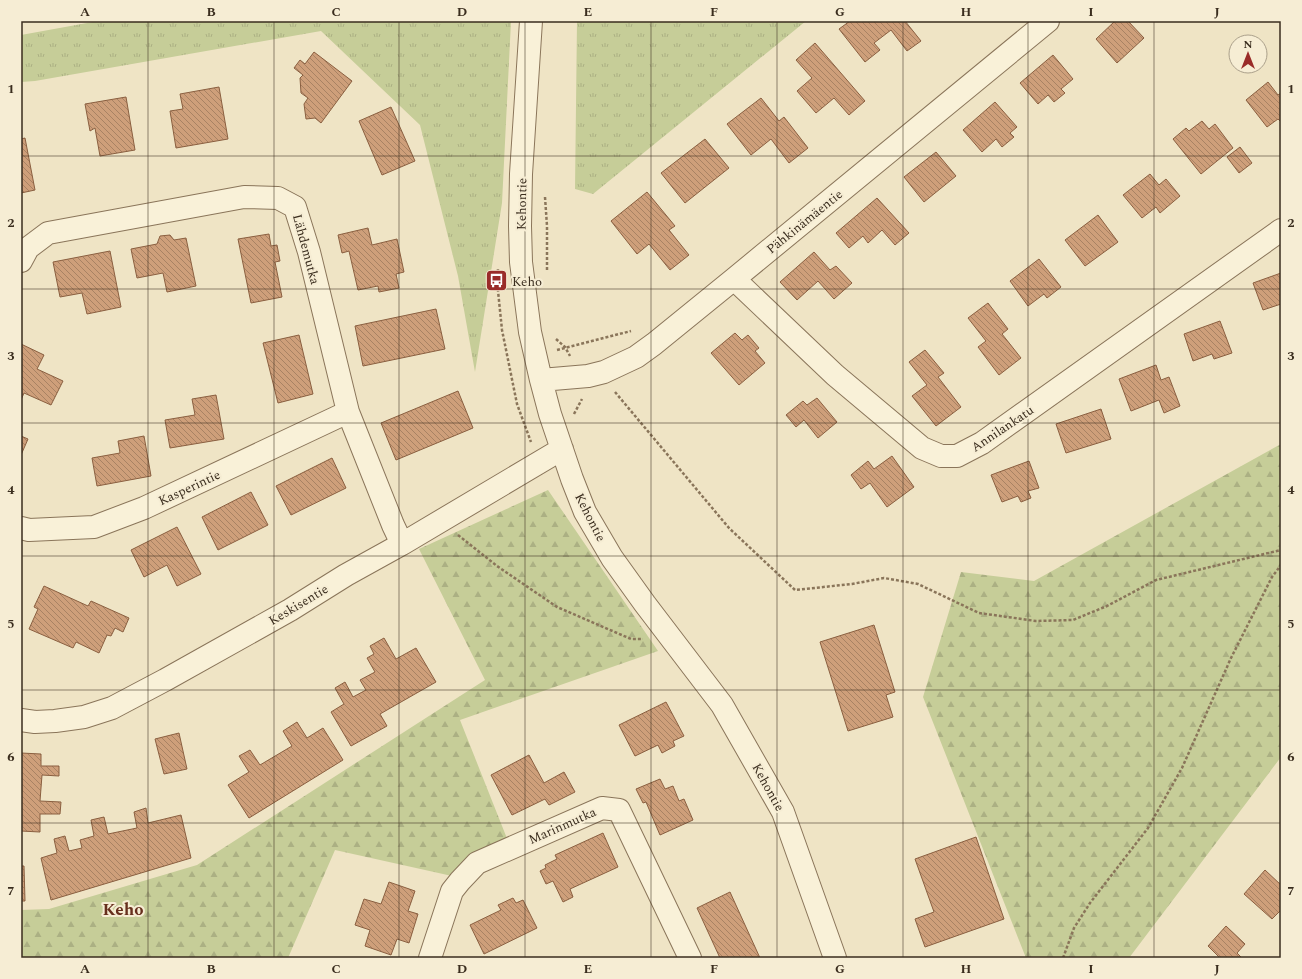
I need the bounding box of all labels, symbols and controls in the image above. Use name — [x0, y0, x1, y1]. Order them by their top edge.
text: A — [80, 2, 90, 22]
text: B — [206, 2, 216, 22]
text: C — [331, 2, 341, 22]
text: D — [457, 2, 467, 22]
text: E — [584, 2, 593, 22]
text: F — [710, 2, 718, 22]
text: G — [835, 2, 845, 22]
text: H — [961, 2, 972, 22]
text: I — [1088, 2, 1094, 22]
text: J — [1214, 2, 1220, 22]
north arrow — [1228, 34, 1268, 74]
text: N — [1244, 36, 1253, 53]
text: 1 — [7, 79, 15, 99]
text: 1 — [1287, 79, 1295, 99]
street label: Kehontie — [512, 178, 532, 230]
street label: Pähkinämäentie — [762, 185, 847, 259]
street label: Lähdemutka — [287, 212, 325, 287]
text: 2 — [7, 213, 15, 233]
text: 2 — [1287, 213, 1295, 233]
bus stop icon: Keho — [484, 268, 510, 294]
place label: Keho — [512, 272, 542, 292]
text: 3 — [7, 346, 15, 366]
text: 3 — [1287, 346, 1295, 366]
street label: Annilankatu — [967, 400, 1038, 457]
street label: Kasperintie — [155, 465, 224, 511]
text: 4 — [7, 480, 15, 500]
text: 4 — [1287, 480, 1295, 500]
street label: Kehontie — [569, 490, 611, 545]
street label: Keskisentie — [265, 579, 332, 631]
text: 5 — [7, 614, 15, 634]
text: 5 — [1287, 614, 1295, 634]
text: 6 — [7, 747, 15, 767]
text: 6 — [1287, 747, 1295, 767]
street label: Kehontie — [747, 760, 790, 815]
street label: Marinmutka — [525, 802, 600, 850]
text: 7 — [7, 881, 15, 901]
text: 7 — [1287, 881, 1295, 901]
district label: Keho — [102, 897, 144, 923]
text: A — [80, 959, 90, 979]
text: B — [206, 959, 216, 979]
text: C — [331, 959, 341, 979]
text: D — [457, 959, 467, 979]
text: E — [584, 959, 593, 979]
text: F — [710, 959, 718, 979]
text: G — [835, 959, 845, 979]
text: H — [961, 959, 972, 979]
text: I — [1088, 959, 1094, 979]
text: J — [1214, 959, 1220, 979]

